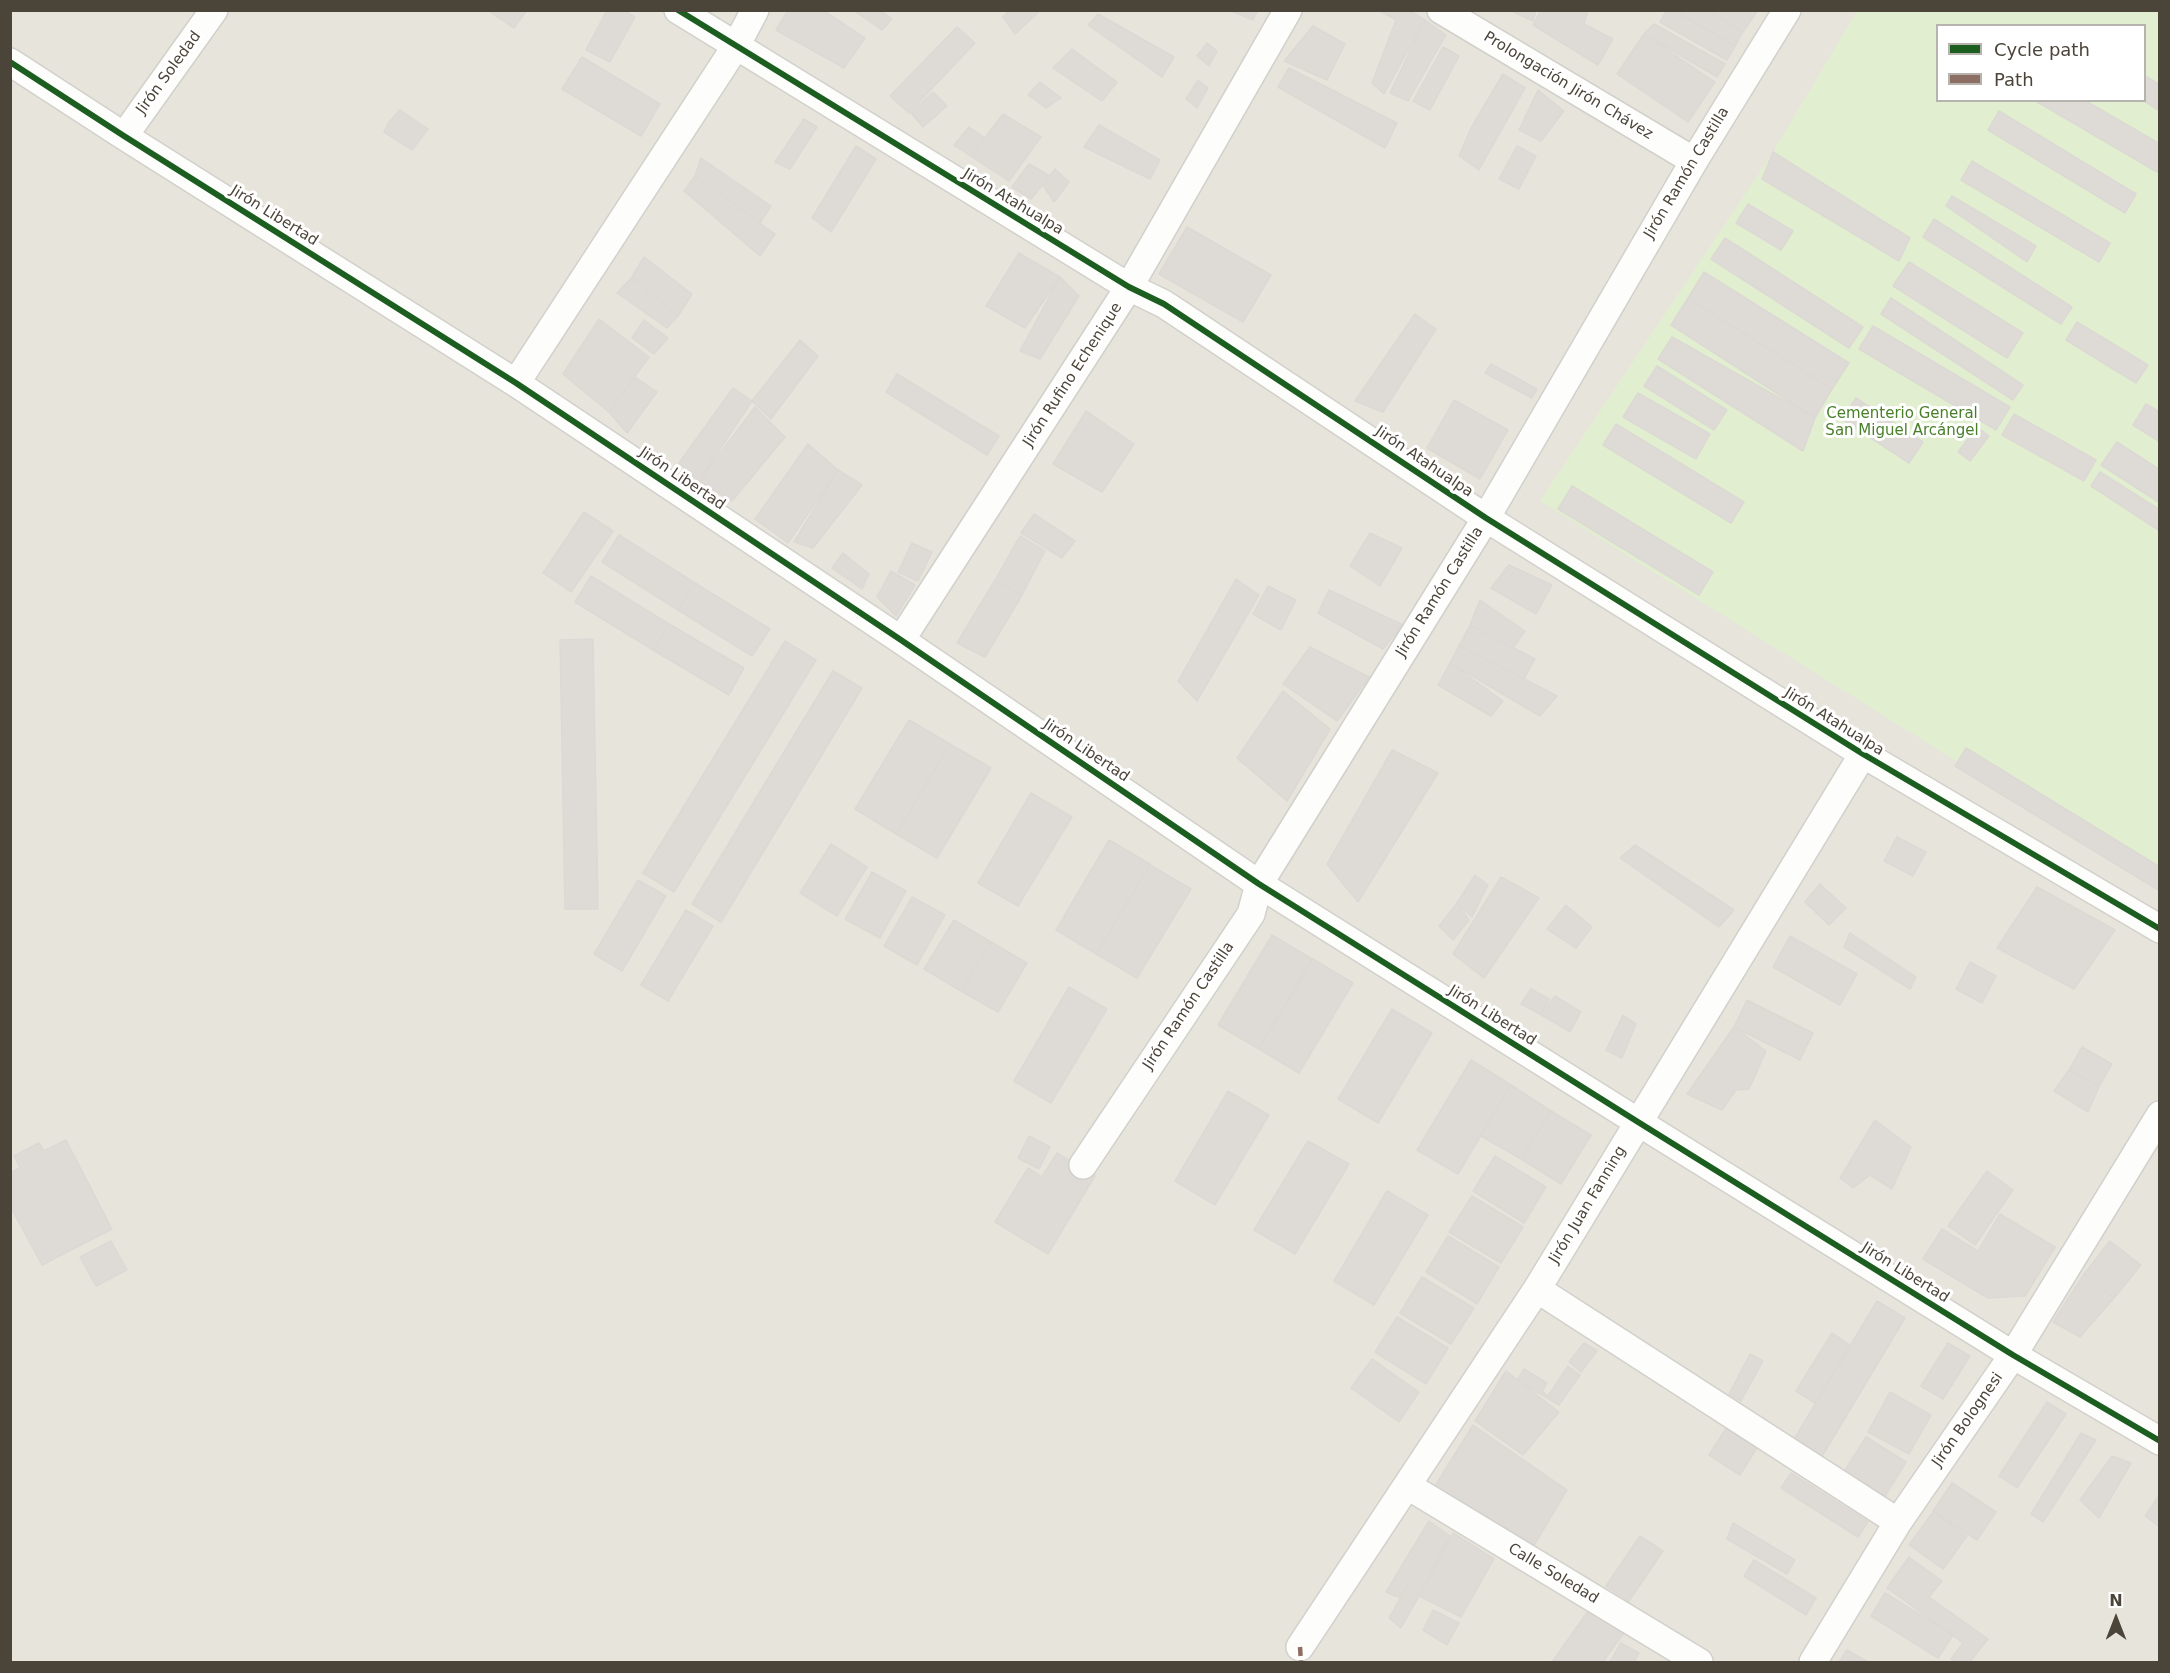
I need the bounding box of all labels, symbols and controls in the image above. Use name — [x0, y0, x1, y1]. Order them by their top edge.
legend — [1936, 24, 2146, 102]
street label: Jirón Soledad — [133, 28, 205, 118]
street label: Prolongación Jirón Chávez — [1480, 28, 1656, 144]
text: Cycle path — [1994, 39, 2090, 60]
text: Path — [1994, 69, 2034, 90]
street label: Jirón Ramón Castilla — [1641, 104, 1733, 242]
street label: Jirón Atahualpa — [959, 165, 1067, 239]
street label: Jirón Libertad — [227, 182, 321, 250]
street label: Jirón Rufino Echenique — [1020, 299, 1126, 451]
park label: Cementerio General San Miguel Arcángel — [1825, 405, 1979, 440]
street label: Jirón Atahualpa — [1372, 423, 1476, 501]
street label: Jirón Libertad — [636, 444, 728, 514]
street label: Jirón Ramón Castilla — [1393, 524, 1487, 660]
street label: Jirón Atahualpa — [1781, 684, 1887, 760]
street label: Jirón Libertad — [1040, 716, 1132, 786]
street label: Jirón Ramón Castilla — [1140, 939, 1238, 1073]
street label: Jirón Libertad — [1445, 982, 1539, 1050]
street label: Jirón Juan Fanning — [1546, 1143, 1630, 1267]
street label: Jirón Libertad — [1858, 1239, 1952, 1307]
street label: Jirón Bolognesi — [1929, 1369, 2007, 1471]
street label: Calle Soledad — [1505, 1540, 1601, 1608]
north arrow — [2086, 1589, 2146, 1649]
text: N — [2109, 1591, 2123, 1610]

